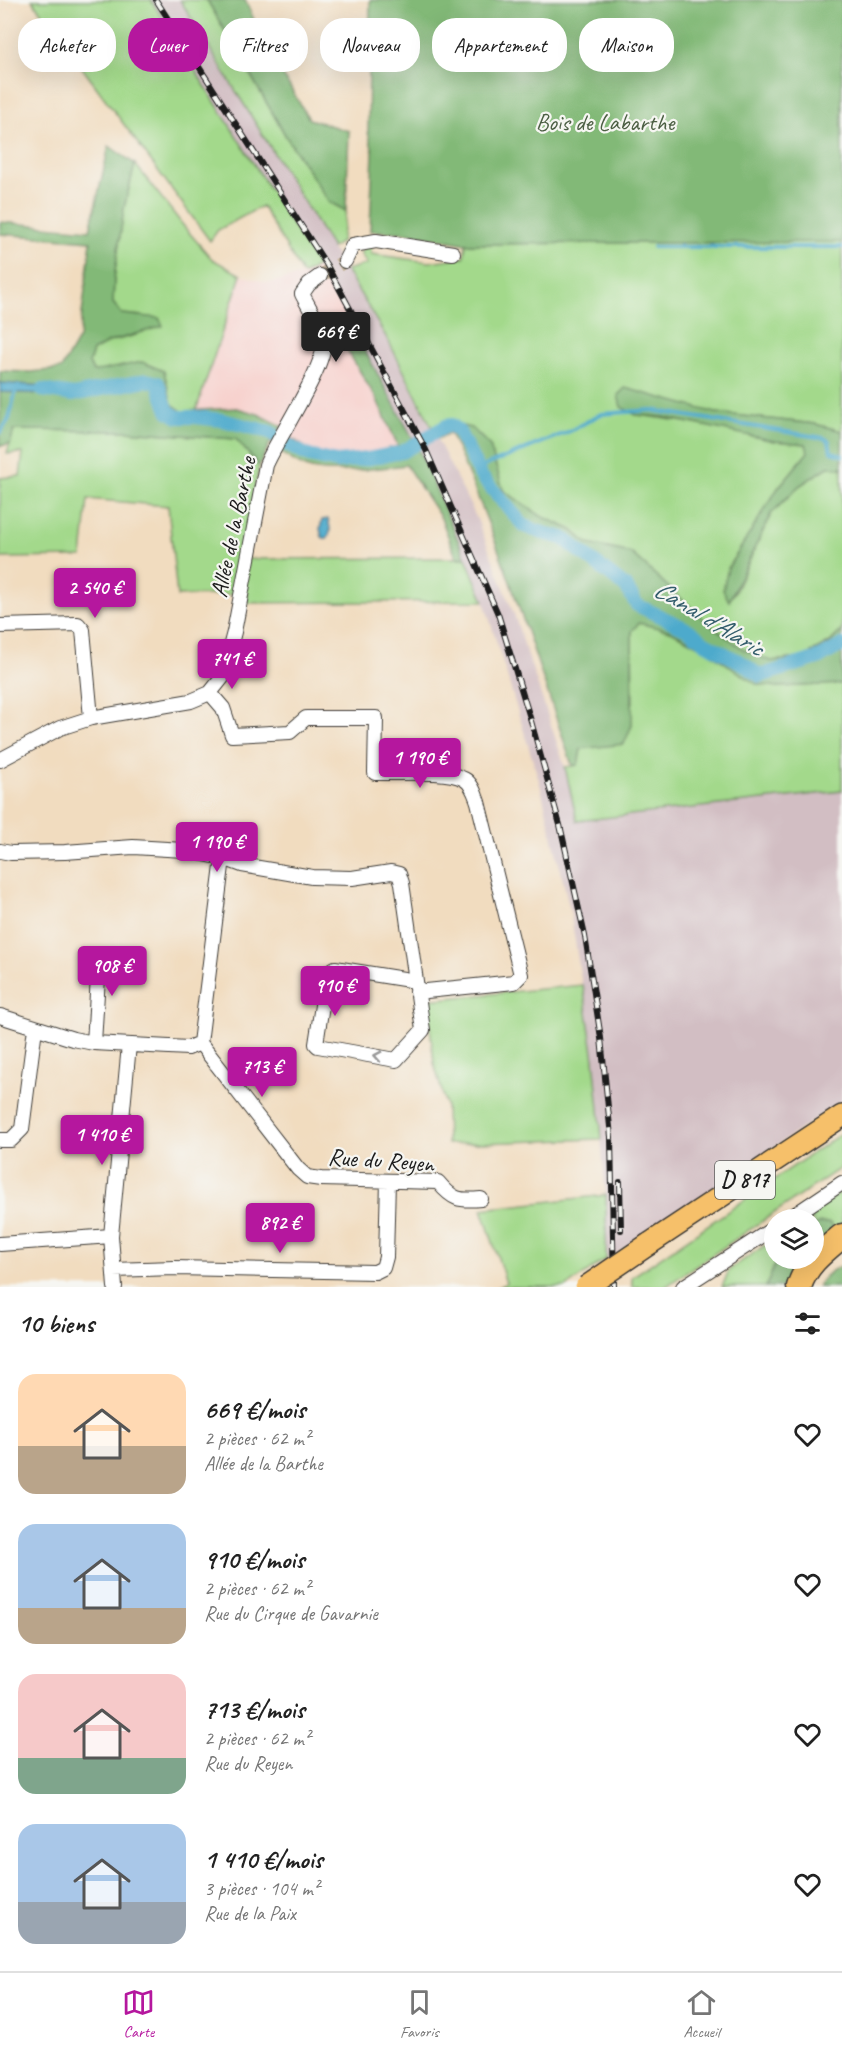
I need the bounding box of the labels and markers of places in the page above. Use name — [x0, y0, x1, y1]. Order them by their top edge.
pin: 669 € — [294, 312, 378, 363]
pin: 2 540 € — [40, 568, 150, 619]
pin: 741 € — [190, 639, 274, 690]
pin: 1 190 € — [365, 738, 475, 789]
pin: 1 190 € — [162, 822, 272, 873]
pin: 908 € — [70, 946, 154, 997]
pin: 910 € — [293, 966, 377, 1017]
pin: 713 € — [220, 1047, 304, 1098]
pin: 1 410 € — [47, 1115, 157, 1166]
pin: 892 € — [238, 1203, 322, 1254]

